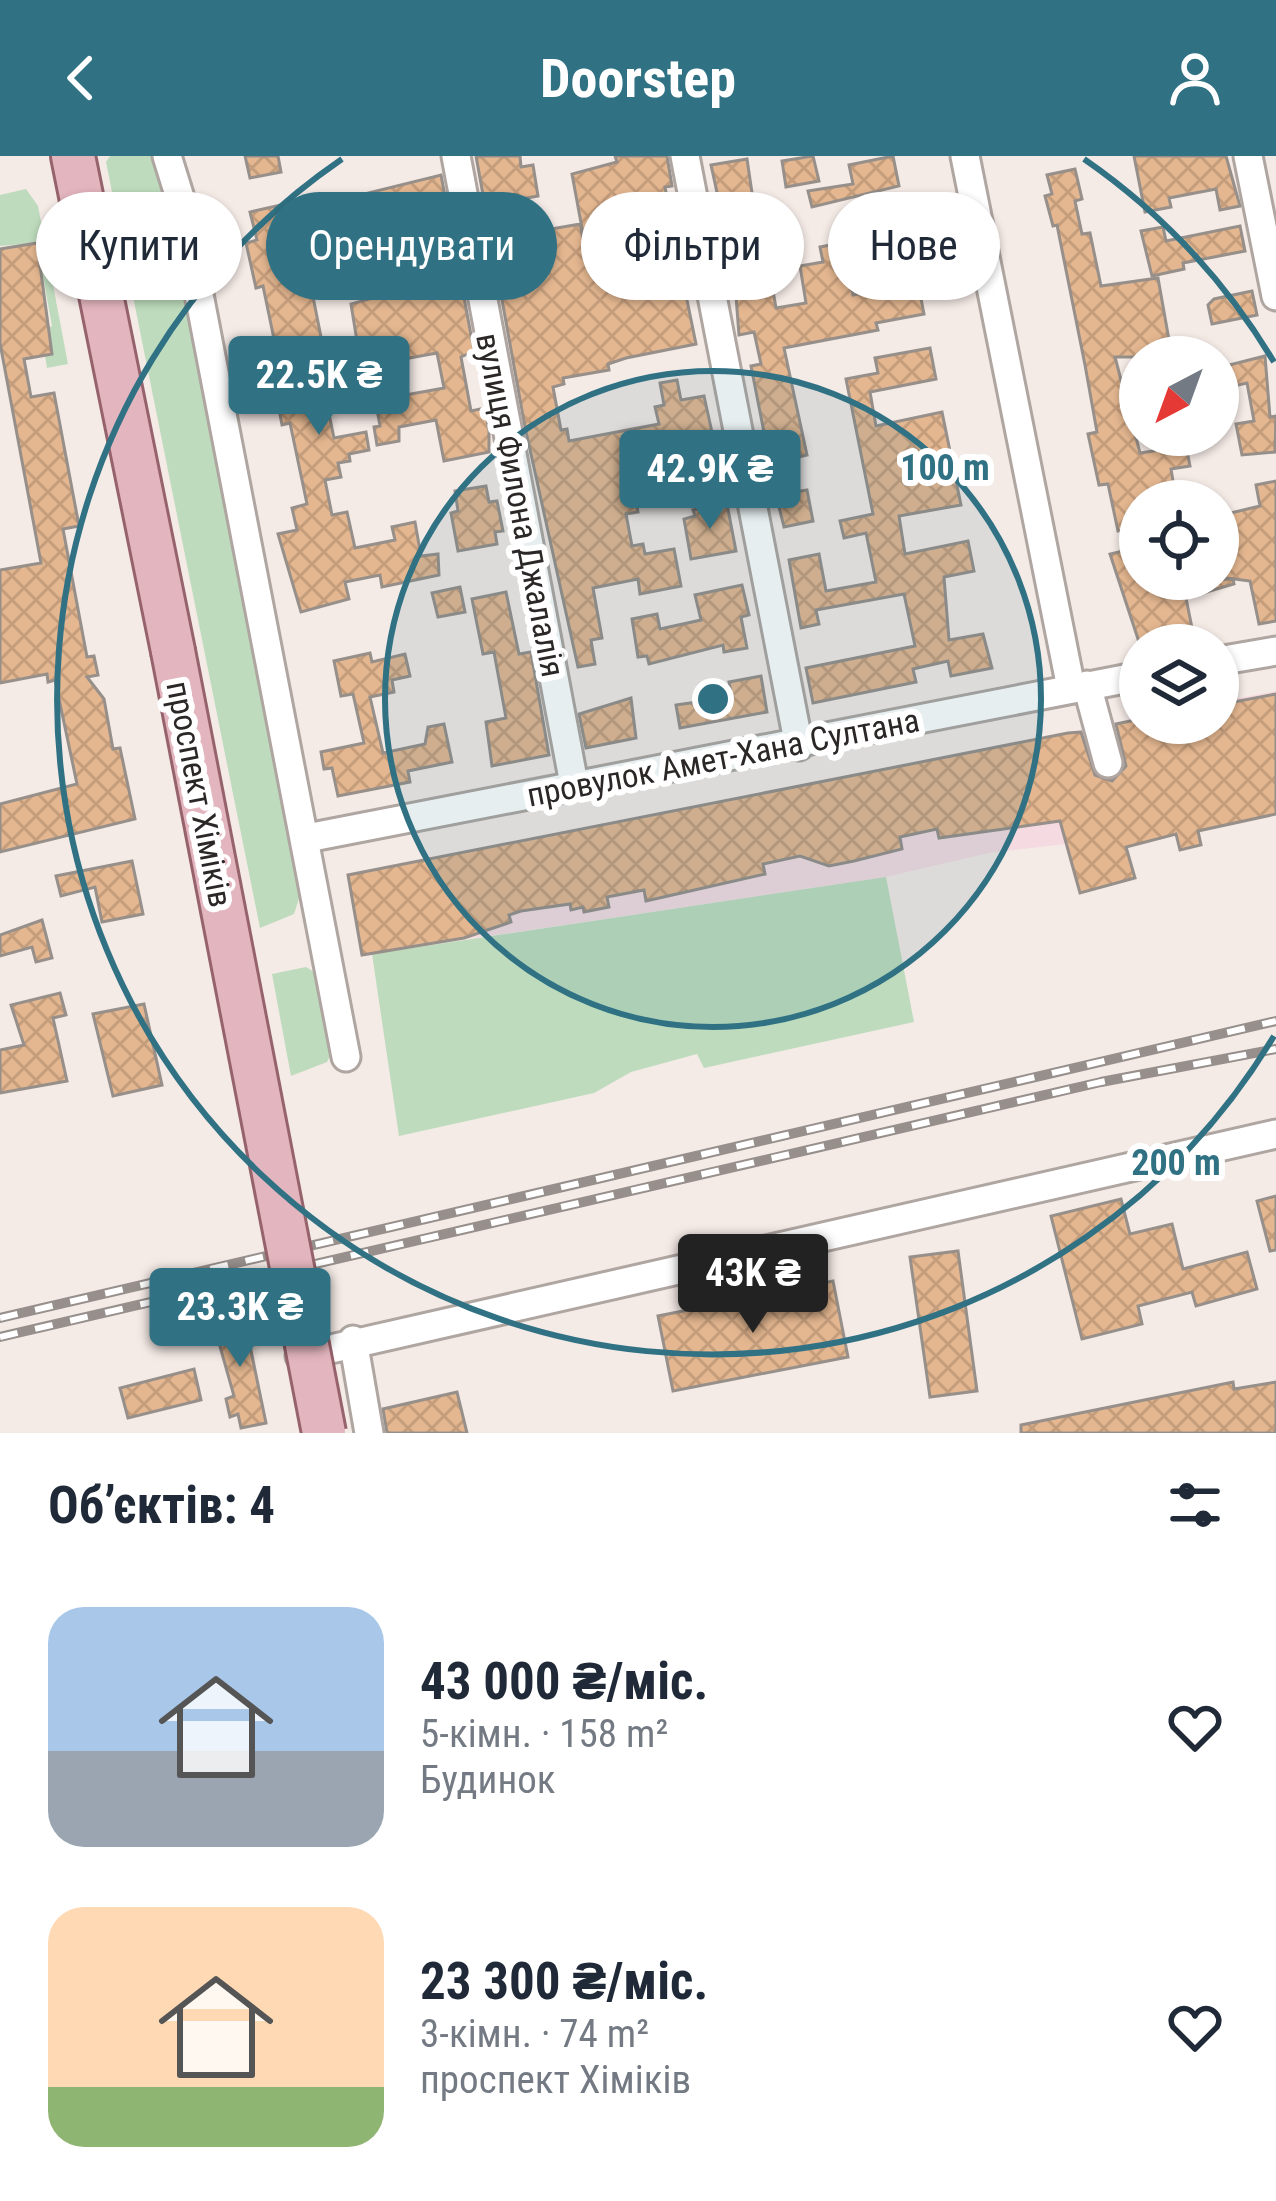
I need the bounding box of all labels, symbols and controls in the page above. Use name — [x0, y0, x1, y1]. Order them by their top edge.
icon: back — [48, 45, 114, 111]
icon: person — [1162, 45, 1228, 111]
text: Doorstep — [540, 47, 736, 110]
chip: Купити — [36, 192, 242, 300]
chip: Орендувати — [266, 192, 557, 300]
chip: Фільтри — [581, 192, 804, 300]
chip: Нове — [828, 192, 1000, 300]
street label: вулиця Филона Джалалія — [468, 330, 573, 680]
pin: 22.5K ₴ — [208, 336, 430, 438]
north arrow — [1119, 336, 1239, 456]
map controls — [1119, 336, 1239, 744]
text: 22.5K ₴ — [255, 352, 383, 398]
pin: 42.9K ₴ — [599, 430, 821, 532]
text: 42.9K ₴ — [646, 446, 774, 492]
text: 100 m — [900, 447, 990, 489]
button: locate — [1119, 480, 1239, 600]
button: layers — [1119, 624, 1239, 744]
street label: проспект Хіміків — [158, 678, 241, 910]
centre of rings — [692, 678, 734, 720]
street label: провулок Амет-Хана Султана — [524, 700, 923, 815]
text: 200 m — [1131, 1142, 1221, 1184]
pin: 43K ₴ — [669, 1234, 837, 1336]
text: 43K ₴ — [705, 1250, 801, 1296]
pin: 23.3K ₴ — [129, 1268, 351, 1370]
text: 23.3K ₴ — [176, 1284, 304, 1330]
icon: filters — [1162, 1472, 1228, 1538]
text: Об’єктів: 4 — [48, 1476, 275, 1535]
text: 43 000 ₴/міс. — [420, 1652, 708, 1711]
icon: home — [144, 1655, 288, 1799]
icon: heart — [1162, 1694, 1228, 1760]
text: 5-кімн. · 158 m² — [420, 1711, 668, 1757]
text: Будинок — [420, 1757, 556, 1803]
text: 23 300 ₴/міс. — [420, 1952, 708, 2011]
icon: home — [144, 1955, 288, 2099]
icon: heart — [1162, 1994, 1228, 2060]
text: 3-кімн. · 74 m² — [420, 2011, 649, 2057]
text: проспект Хіміків — [420, 2057, 691, 2103]

